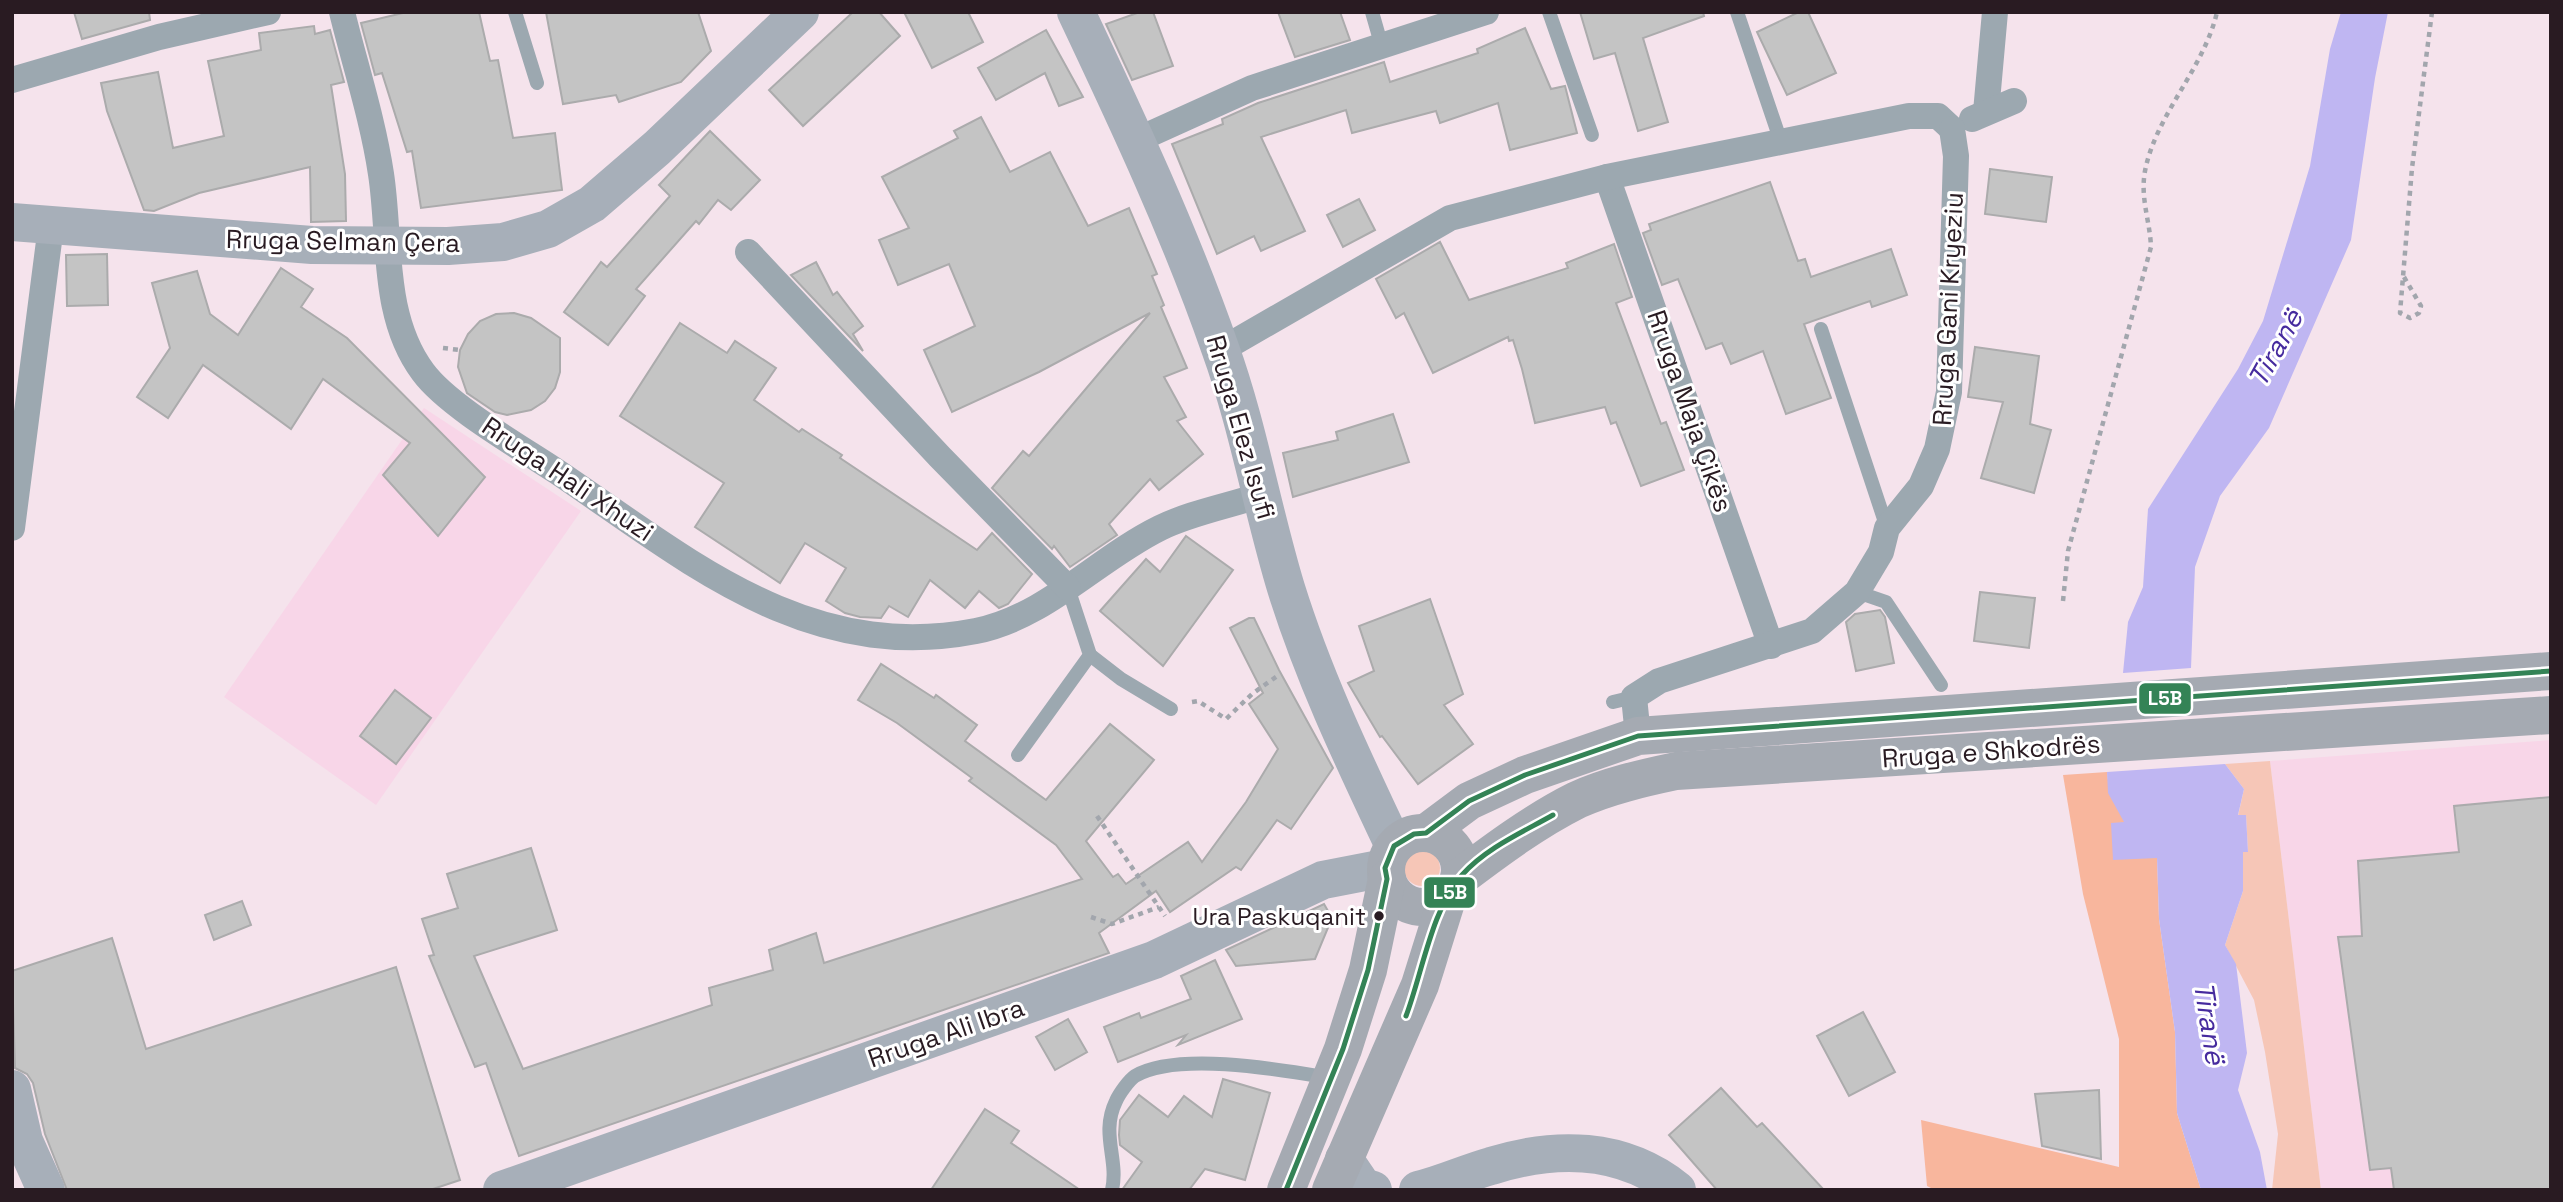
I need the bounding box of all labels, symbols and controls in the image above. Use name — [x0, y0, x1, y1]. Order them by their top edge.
street label: Rruga Gani Kryeziu — [1925, 191, 1971, 427]
street label: Rruga Selman Çera — [225, 222, 461, 260]
water label: Tiranë — [2239, 302, 2312, 393]
street label: Rruga Maja Çikës — [1640, 306, 1740, 516]
street label: Rruga Elez Isufi — [1198, 331, 1284, 523]
street label: Rruga Hali Xhuzi — [476, 409, 660, 549]
line badge: L5B — [2138, 682, 2192, 715]
text: L5B — [2148, 686, 2182, 711]
street label: Rruga e Shkodrës — [1881, 726, 2101, 776]
line badge: L5B — [1423, 876, 1476, 909]
text: L5B — [1433, 880, 1467, 905]
place label: Ura Paskuqanit — [1192, 901, 1366, 932]
marker: Ura Paskuqanit — [1372, 909, 1386, 923]
water label: Tiranë — [2186, 979, 2234, 1068]
street label: Rruga Ali Ibra — [863, 990, 1029, 1076]

